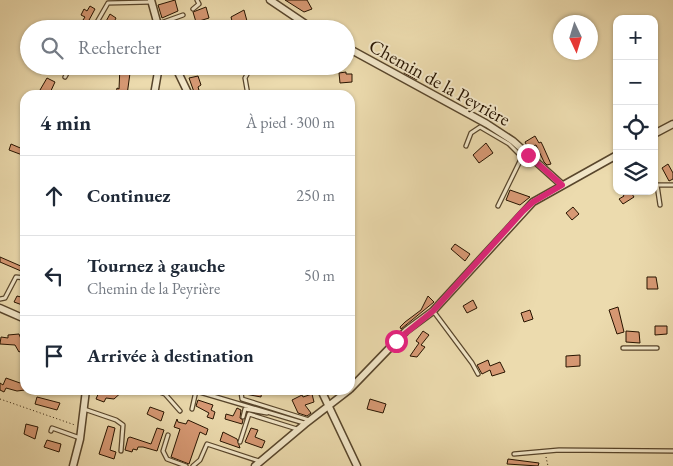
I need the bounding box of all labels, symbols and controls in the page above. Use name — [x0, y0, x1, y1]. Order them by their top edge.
north arrow — [553, 15, 598, 60]
map controls — [613, 15, 658, 195]
button: + — [613, 15, 658, 60]
search box — [20, 20, 355, 75]
street label: Chemin de la Peyrière — [365, 33, 515, 132]
icon: search — [38, 34, 66, 62]
text: Rechercher — [78, 35, 161, 60]
button: − — [613, 60, 658, 105]
button: locate — [613, 105, 658, 150]
text: 4 min — [40, 109, 91, 136]
text: À pied · 300 m — [246, 112, 335, 133]
route end — [517, 144, 540, 167]
button: layers — [613, 150, 658, 195]
icon: ahead — [40, 182, 68, 210]
text: Continuez — [87, 183, 171, 208]
text: 250 m — [296, 185, 335, 206]
text: Tournez à gauche — [87, 253, 225, 278]
icon: left — [40, 262, 68, 290]
text: 50 m — [304, 265, 335, 286]
text: Chemin de la Peyrière — [87, 278, 220, 299]
route start — [385, 330, 408, 353]
icon: arrive — [40, 342, 68, 370]
text: Arrivée à destination — [87, 343, 254, 368]

